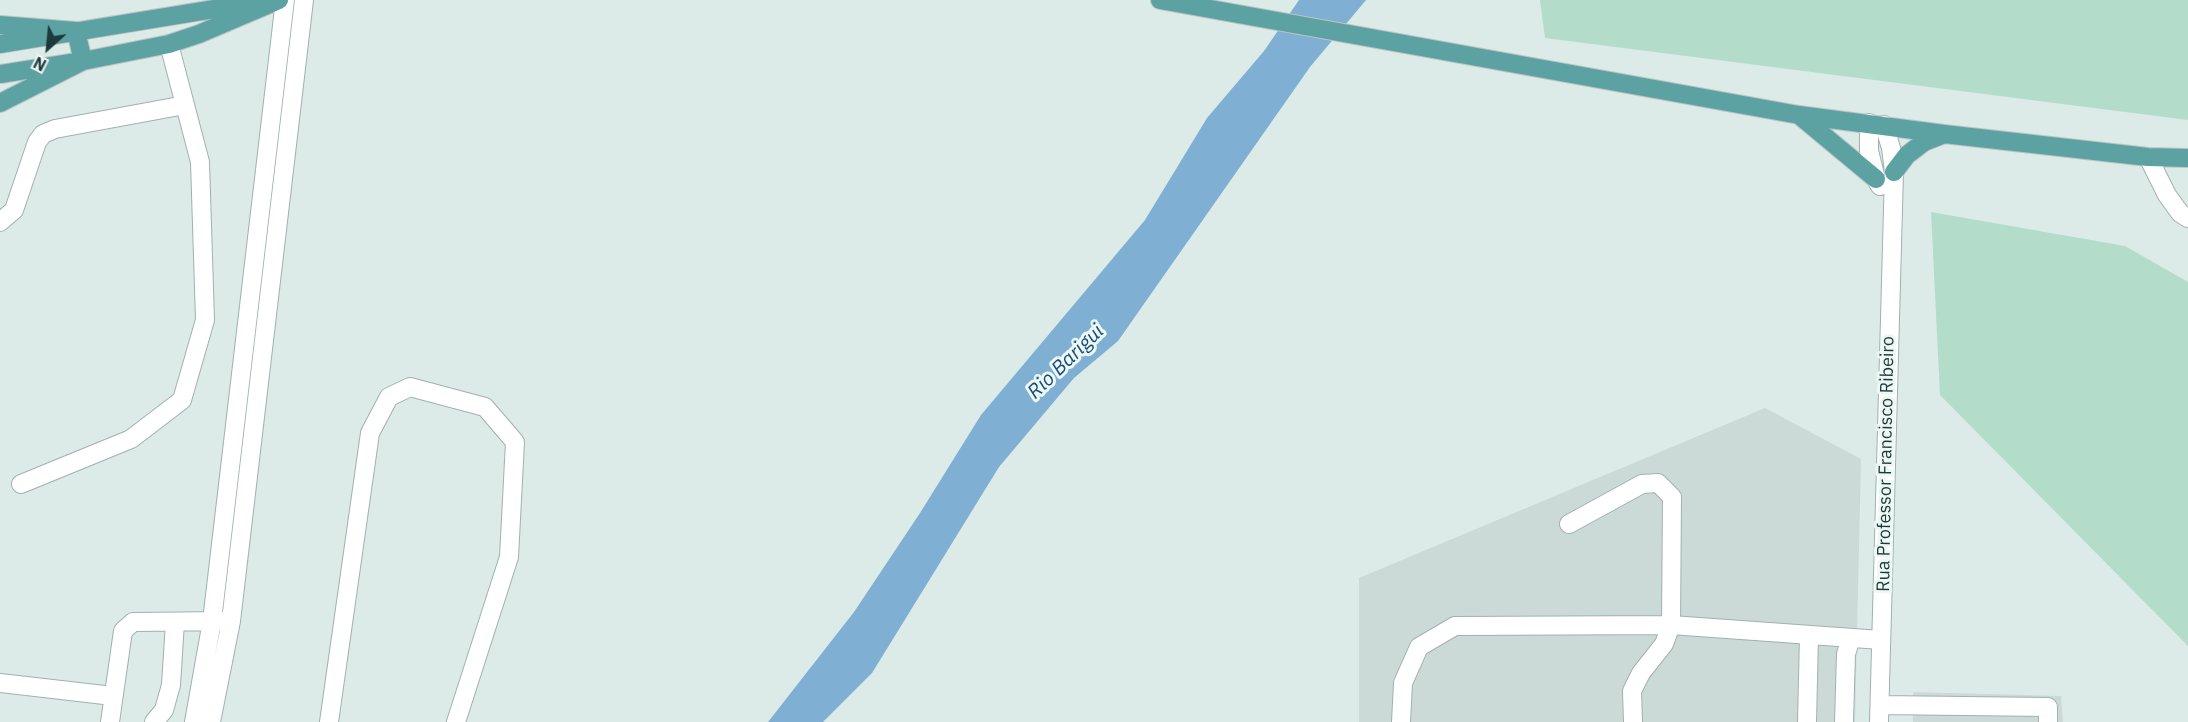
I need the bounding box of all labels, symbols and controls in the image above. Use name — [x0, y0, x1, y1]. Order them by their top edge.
north arrow — [18, 18, 78, 78]
text: N — [30, 52, 50, 76]
water label: Rio Barigui — [1023, 320, 1109, 404]
street label: Rua Professor Francisco Ribeiro — [1873, 336, 1899, 592]

